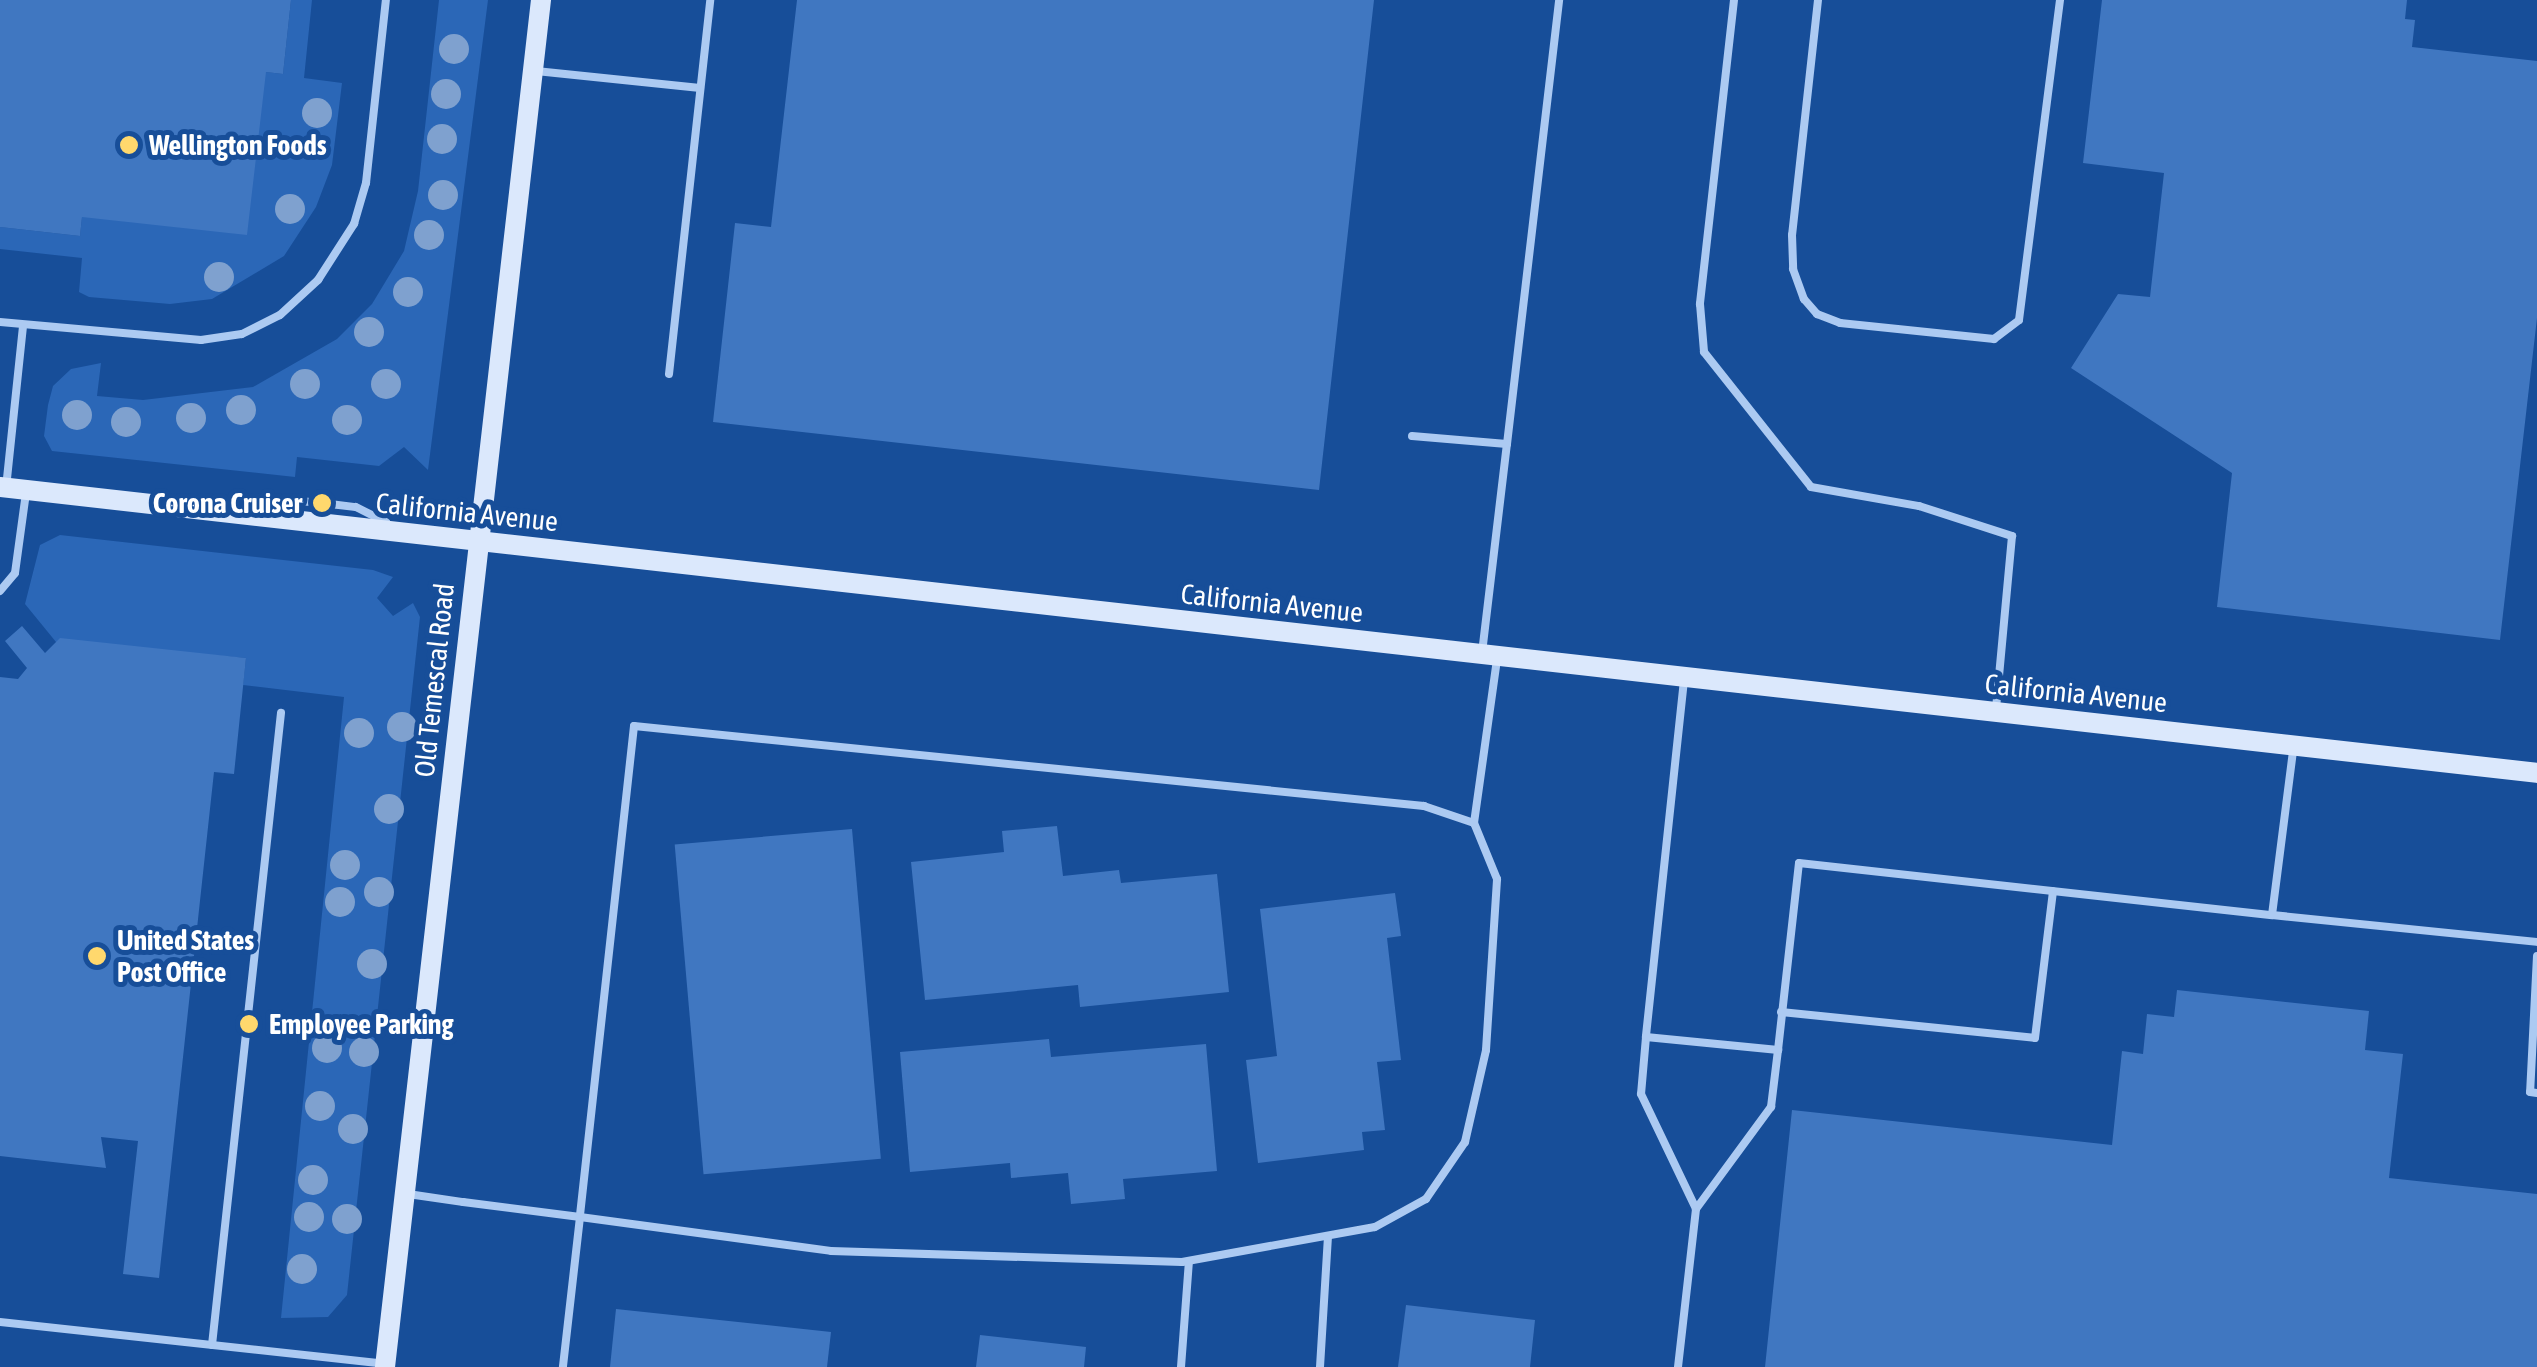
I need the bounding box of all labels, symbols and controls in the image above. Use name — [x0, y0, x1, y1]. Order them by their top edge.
place label: Wellington Foods — [149, 128, 327, 162]
marker: Wellington Foods — [118, 134, 140, 156]
place label: Corona Cruiser — [153, 486, 302, 520]
street label: California Avenue — [374, 486, 560, 538]
marker: Corona Cruiser — [311, 492, 333, 514]
street label: California Avenue — [1179, 577, 1365, 629]
street label: Old Temescal Road — [407, 581, 461, 779]
street label: California Avenue — [1983, 667, 2169, 719]
place label: United States Post Office — [117, 923, 254, 989]
marker: United States Post Office — [86, 945, 108, 967]
place label: Employee Parking — [269, 1007, 453, 1041]
marker: Employee Parking — [238, 1013, 260, 1035]

